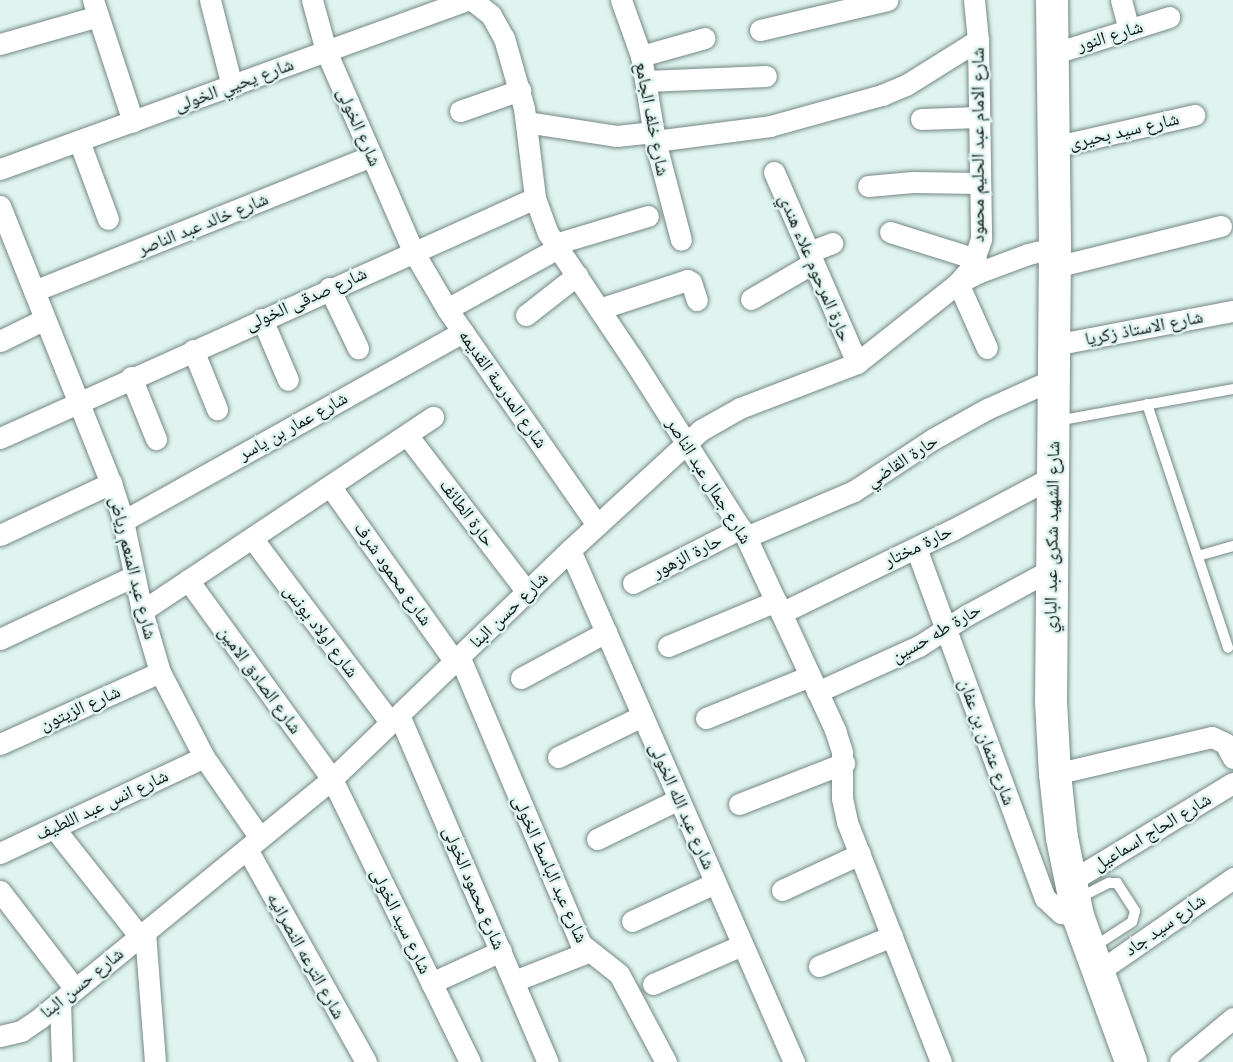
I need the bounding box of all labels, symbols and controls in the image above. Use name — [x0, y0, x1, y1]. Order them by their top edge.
street label: شارع النور — [1075, 16, 1145, 56]
street label: شارع الامام عبد الحليم محمود — [967, 48, 989, 242]
street label: شارع يحيي الخولى — [171, 53, 297, 117]
street label: شارع خلف الجامع — [630, 60, 674, 178]
street label: شارع الخولى — [332, 84, 386, 170]
street label: شارع سيد بحيرى — [1067, 108, 1181, 154]
street label: شارع خالد عبد الناصر — [135, 188, 271, 260]
street label: حارة المرحوم علاء هندي — [774, 191, 856, 345]
street label: شارع صدقى الخولى — [242, 263, 370, 335]
street label: شارع الاستاذ زكريا — [1083, 306, 1205, 350]
street label: شارع المدرسة القديمه — [454, 326, 552, 452]
street label: شارع عمار بن ياسر — [235, 387, 351, 465]
street label: شارع جمال عبد الناصر — [662, 414, 756, 548]
street label: حارة القاضي — [862, 430, 942, 492]
street label: شارع الشهيد شكرى عبد الباري — [1040, 441, 1064, 633]
street label: حارة الطائف — [435, 475, 499, 551]
street label: شارع عبد المنعم رياض — [105, 494, 161, 642]
street label: شارع محمود شرف — [349, 518, 437, 630]
street label: حارة مختار — [880, 520, 956, 572]
street label: حارة الزهور — [649, 529, 725, 583]
street label: شارع حسن البنا — [465, 567, 553, 653]
street label: شارع اولاد يونس — [279, 580, 363, 682]
street label: حارة طه حسين — [887, 599, 985, 667]
street label: شارع الصادق الامين — [214, 622, 306, 738]
street label: شارع عثمان بن عفان — [954, 676, 1020, 808]
street label: شارع الزيتون — [36, 681, 124, 735]
street label: شارع عبد الله الخولى — [644, 739, 720, 873]
street label: شارع انس عبد اللطيف — [32, 765, 172, 845]
street label: شارع الحاج اسماعيل — [1089, 788, 1215, 876]
street label: شارع عبد الباسط الخولى — [508, 792, 592, 946]
street label: شارع محمود الخولى — [438, 823, 510, 953]
street label: شارع سيد الخولى — [366, 865, 436, 977]
street label: شارع الترعه النصرانيه — [262, 889, 350, 1023]
street label: شارع سيد جاد — [1120, 889, 1210, 961]
street label: شارع حسن البنا — [36, 943, 128, 1023]

